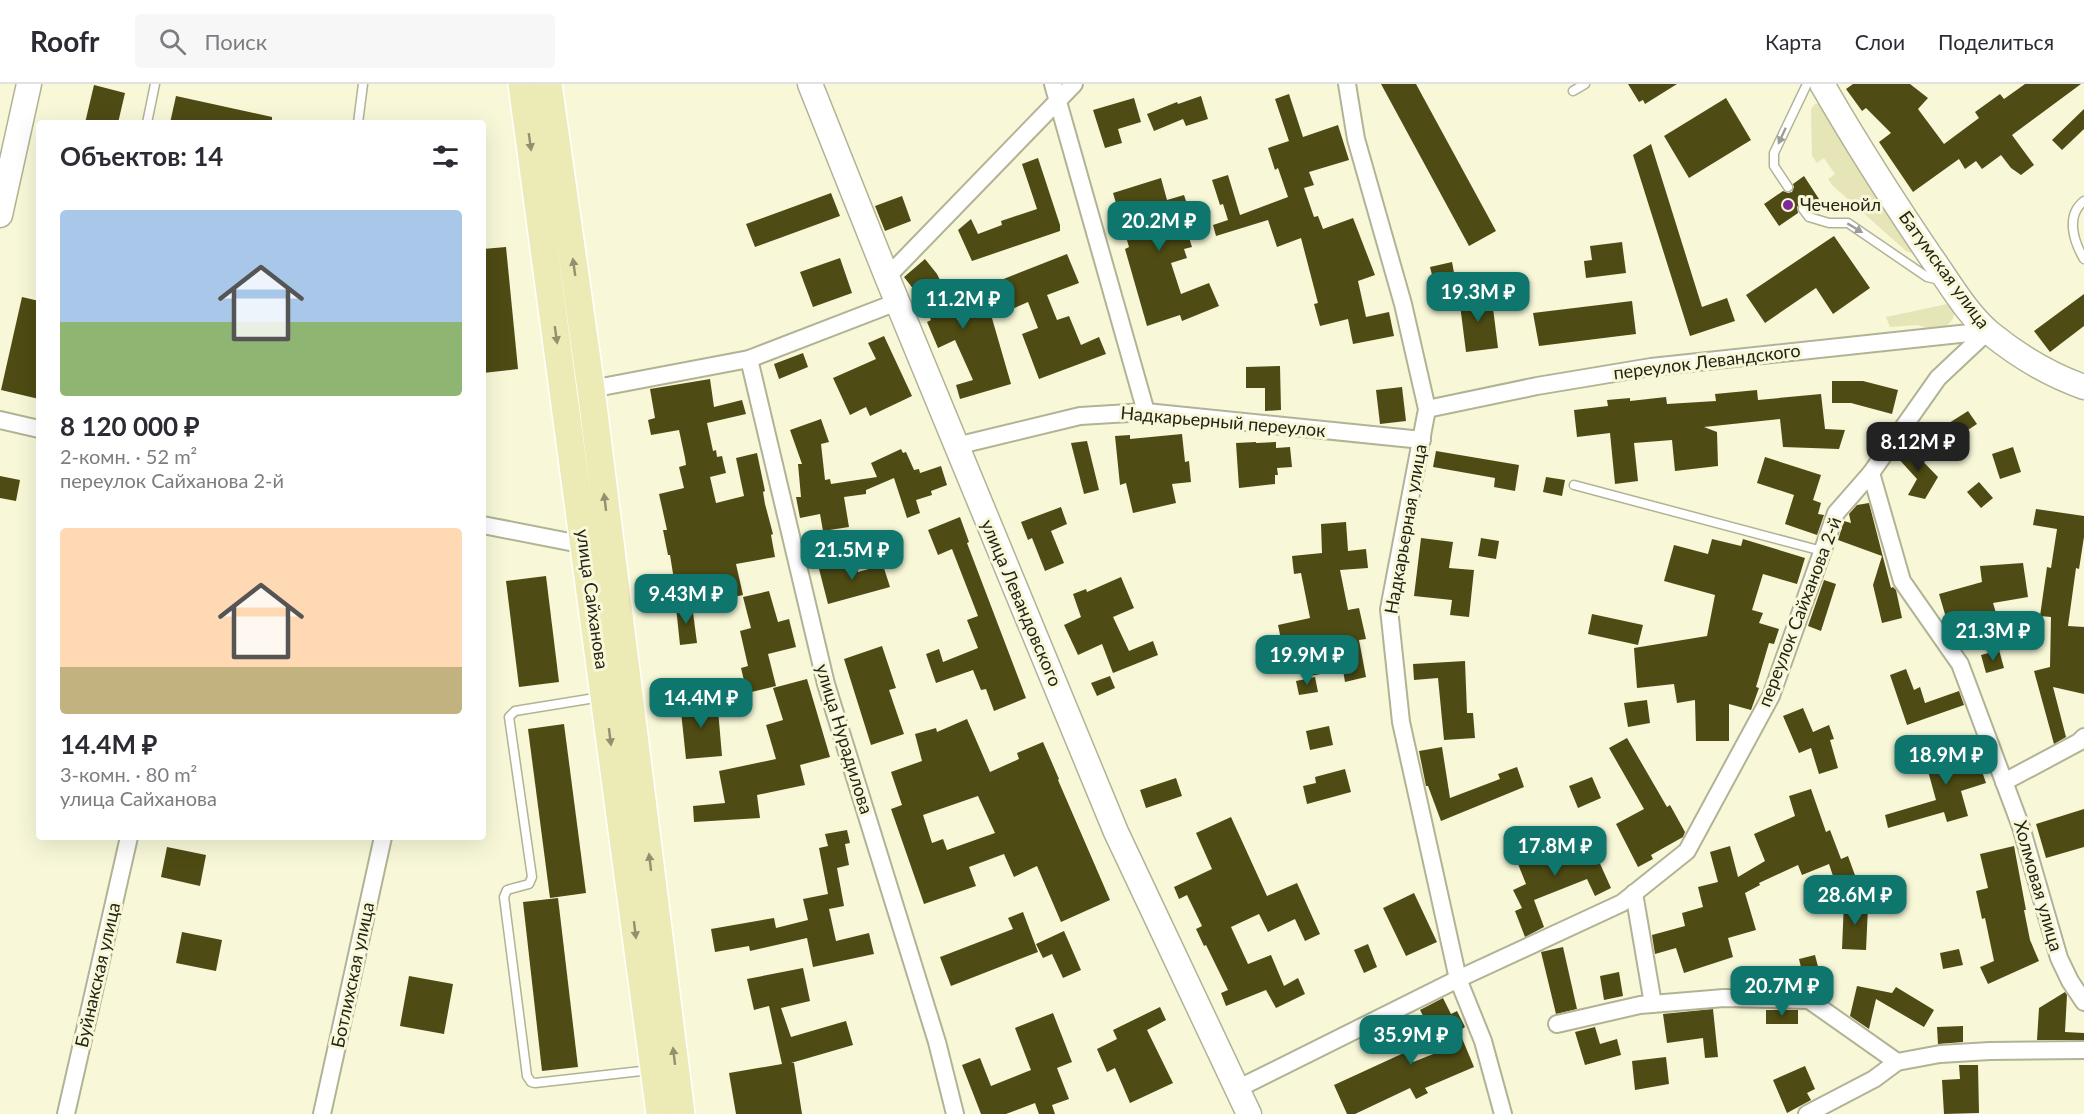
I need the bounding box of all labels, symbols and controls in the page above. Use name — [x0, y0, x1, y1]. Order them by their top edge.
search box — [135, 14, 555, 68]
text: Roofr — [30, 24, 99, 58]
icon: search — [156, 25, 189, 58]
text: Поиск — [204, 28, 267, 55]
text: Карта — [1765, 29, 1822, 54]
text: Слои — [1855, 29, 1905, 54]
text: Поделиться — [1938, 29, 2054, 54]
one-way arrow — [1778, 127, 1787, 144]
one-way arrow — [525, 133, 534, 152]
text: Объектов: 14 — [60, 140, 223, 172]
icon: filters — [429, 140, 462, 173]
place label: Чеченойл — [1800, 193, 1881, 215]
marker: Чеченойл — [1781, 198, 1795, 212]
pin: 20.2M ₽ — [1104, 201, 1214, 252]
street label: Батумская улица — [1895, 206, 1995, 333]
text: 20.2M ₽ — [1122, 208, 1196, 232]
one-way arrow — [1847, 223, 1863, 234]
icon: home — [207, 249, 315, 357]
one-way arrow — [569, 258, 578, 277]
pin: 19.3M ₽ — [1423, 272, 1533, 323]
pin: 11.2M ₽ — [908, 279, 1018, 330]
text: 19.3M ₽ — [1441, 279, 1515, 303]
text: 11.2M ₽ — [926, 286, 1000, 310]
one-way arrow — [551, 326, 561, 345]
street label: переулок Левандского — [1612, 339, 1802, 383]
street label: Надкарьерный переулок — [1120, 401, 1327, 441]
text: 8 120 000 ₽ — [60, 410, 200, 442]
pin: 8.12M ₽ — [1863, 422, 1973, 473]
text: 8.12M ₽ — [1881, 429, 1955, 453]
street label: Надкарьерная улица — [1379, 442, 1431, 615]
text: 2-комн. · 52 m² — [60, 444, 197, 468]
text: переулок Сайханова 2-й — [60, 468, 284, 492]
one-way arrow — [600, 493, 610, 512]
street label: переулок Сайханова 2-й — [1753, 514, 1845, 710]
street label: улица Левандовского — [977, 516, 1067, 689]
street label: улица Сайханова — [572, 527, 614, 670]
pin: 21.5M ₽ — [797, 530, 907, 581]
text: 21.5M ₽ — [815, 537, 889, 561]
icon: home — [207, 567, 315, 675]
pin: 9.43M ₽ — [631, 574, 741, 625]
text: 9.43M ₽ — [649, 581, 723, 605]
pin: 21.3M ₽ — [1938, 611, 2048, 662]
text: 21.3M ₽ — [1956, 618, 2030, 642]
pin: 19.9M ₽ — [1252, 635, 1362, 686]
text: 19.9M ₽ — [1270, 642, 1344, 666]
street label: улица Нурадилова — [812, 661, 878, 816]
pin: 14.4M ₽ — [646, 678, 756, 729]
text: 14.4M ₽ — [664, 685, 738, 709]
one-way arrow — [605, 727, 614, 746]
text: 14.4M ₽ — [60, 728, 157, 760]
pin: 18.9M ₽ — [1891, 735, 2001, 786]
text: 18.9M ₽ — [1909, 742, 1983, 766]
text: 3-комн. · 80 m² — [60, 762, 197, 786]
text: улица Сайханова — [60, 786, 217, 810]
street label: Холмовая улица — [2010, 818, 2068, 954]
pin: 17.8M ₽ — [1500, 826, 1610, 877]
text: 17.8M ₽ — [1518, 833, 1592, 857]
one-way arrow — [645, 853, 654, 872]
pin: 28.6M ₽ — [1800, 875, 1910, 926]
text: 28.6M ₽ — [1818, 882, 1892, 906]
street label: Буйнакская улица — [70, 900, 124, 1049]
street label: Ботлихская улица — [326, 900, 378, 1050]
one-way arrow — [630, 921, 640, 940]
pin: 20.7M ₽ — [1727, 966, 1837, 1017]
text: 20.7M ₽ — [1745, 973, 1819, 997]
pin: 35.9M ₽ — [1356, 1015, 1466, 1066]
text: 35.9M ₽ — [1374, 1022, 1448, 1046]
one-way arrow — [669, 1046, 678, 1065]

